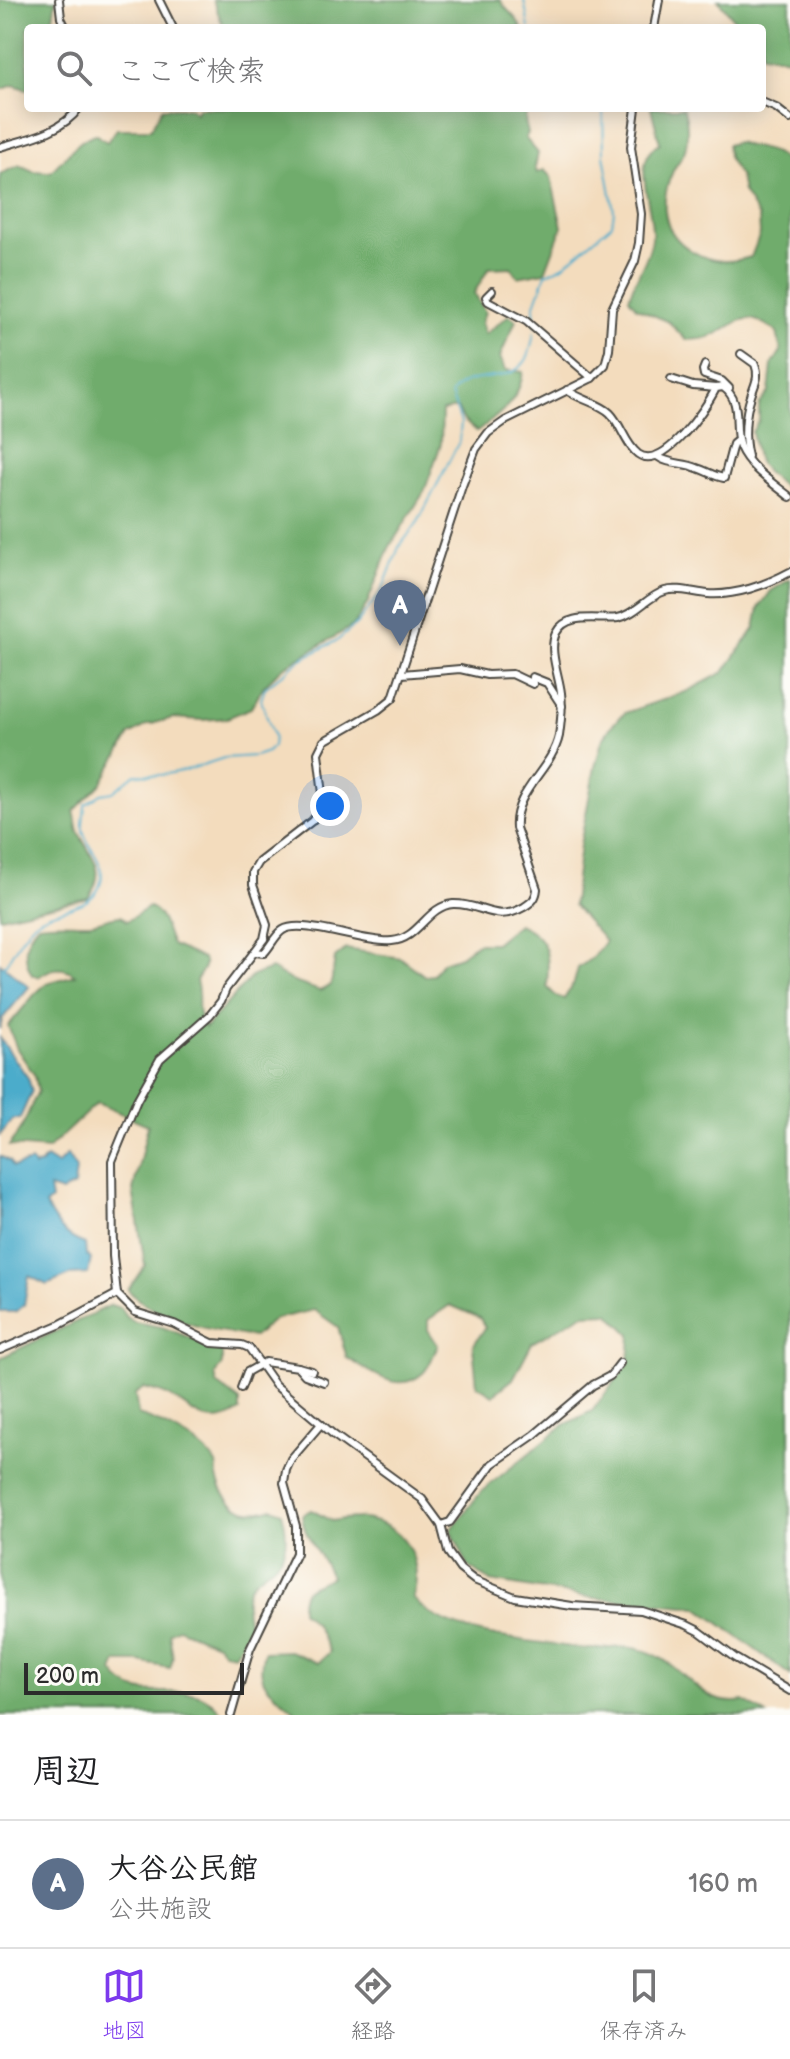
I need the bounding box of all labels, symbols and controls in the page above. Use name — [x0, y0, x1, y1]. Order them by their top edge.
search box — [24, 24, 766, 112]
icon: search — [52, 46, 96, 90]
text: ここで検索 — [116, 54, 266, 90]
pin: A — [374, 580, 426, 646]
your location — [310, 786, 350, 826]
scale bar — [24, 1659, 244, 1695]
text: 200 m — [36, 1663, 99, 1690]
text: 周辺 — [32, 1751, 100, 1792]
text: 大谷公民館 — [108, 1851, 258, 1887]
text: A — [50, 1869, 66, 1900]
text: 160 m — [688, 1869, 758, 1900]
text: 公共施設 — [108, 1894, 212, 1925]
tab: 地図 — [102, 1964, 146, 2045]
tab: 経路 — [351, 1964, 395, 2045]
tab: 保存済み — [600, 1964, 688, 2045]

